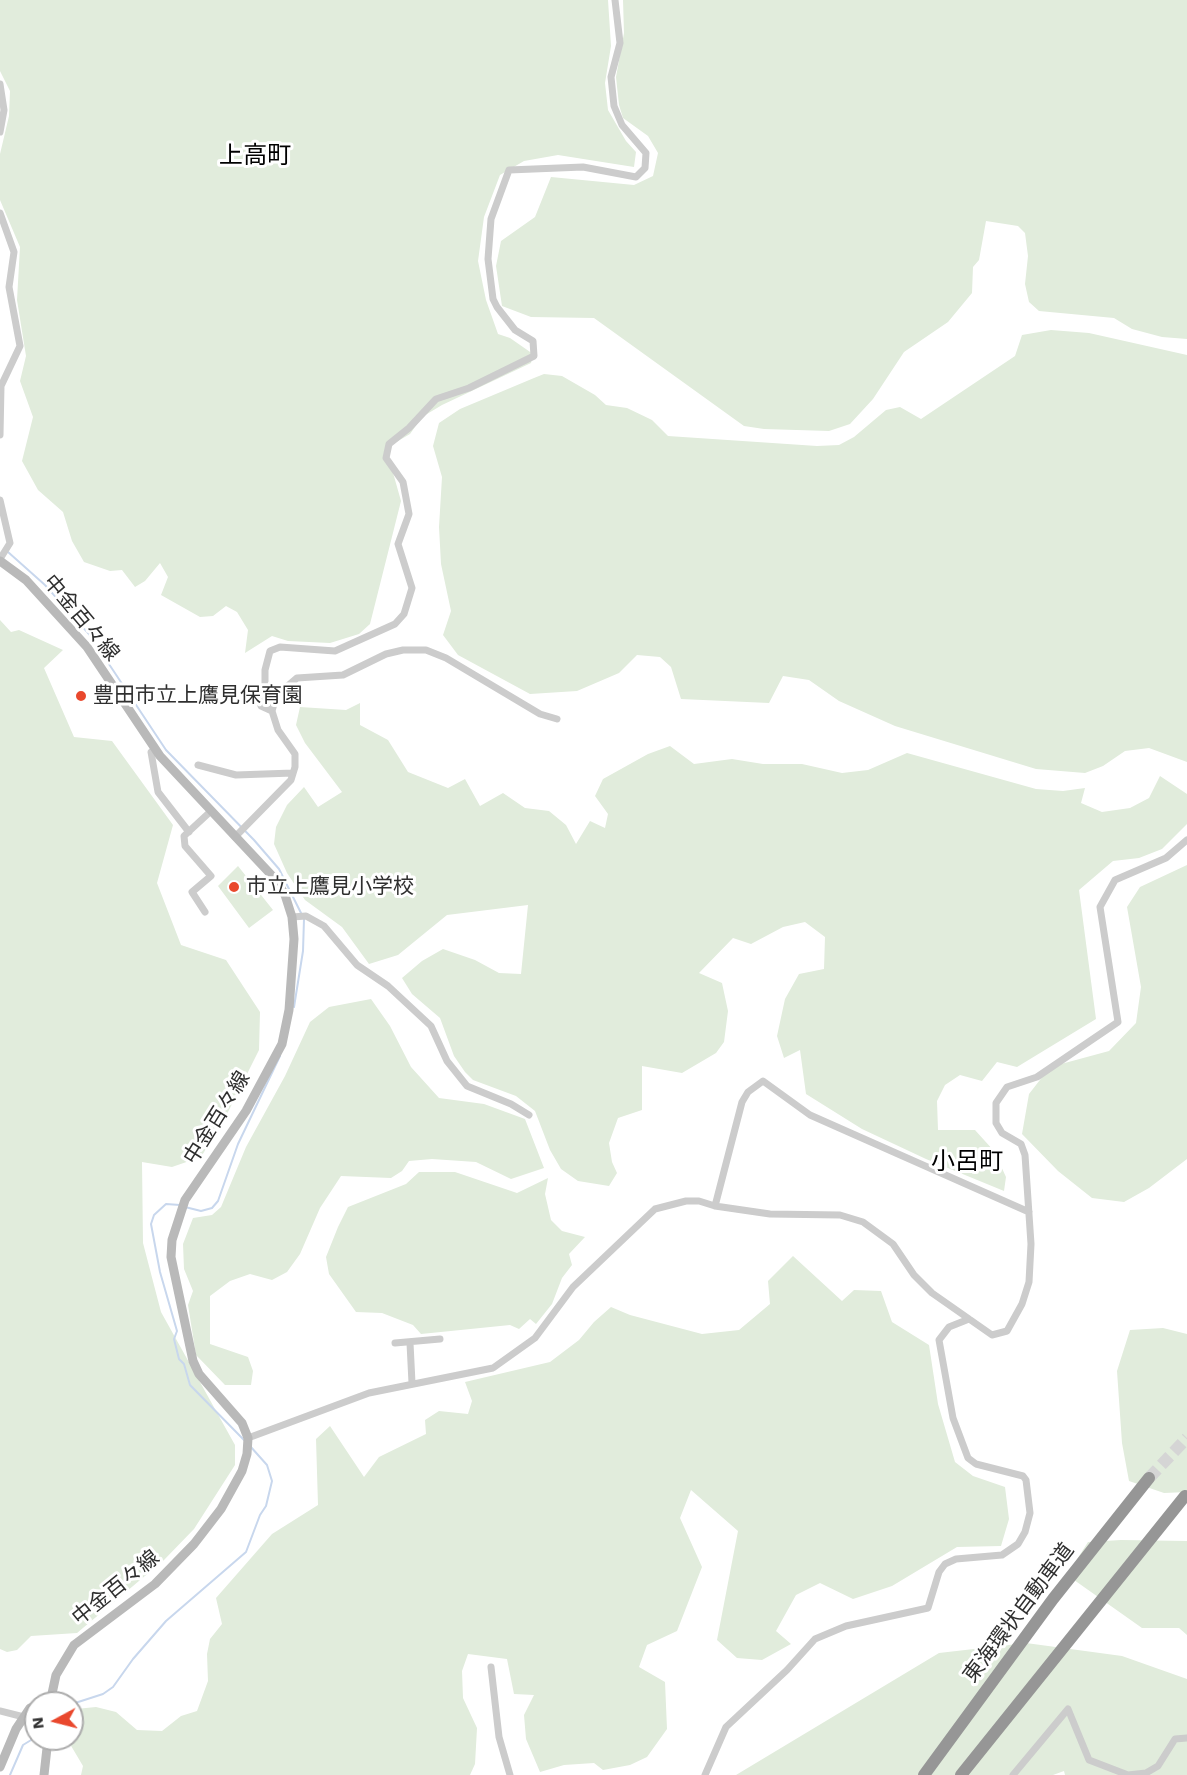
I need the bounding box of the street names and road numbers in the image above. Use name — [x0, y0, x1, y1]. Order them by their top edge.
street label: 中金百々線 — [38, 570, 124, 666]
street label: 中金百々線 — [178, 1067, 256, 1169]
street label: 東海環状自動車道 — [958, 1538, 1080, 1688]
street label: 中金百々線 — [67, 1545, 165, 1631]

